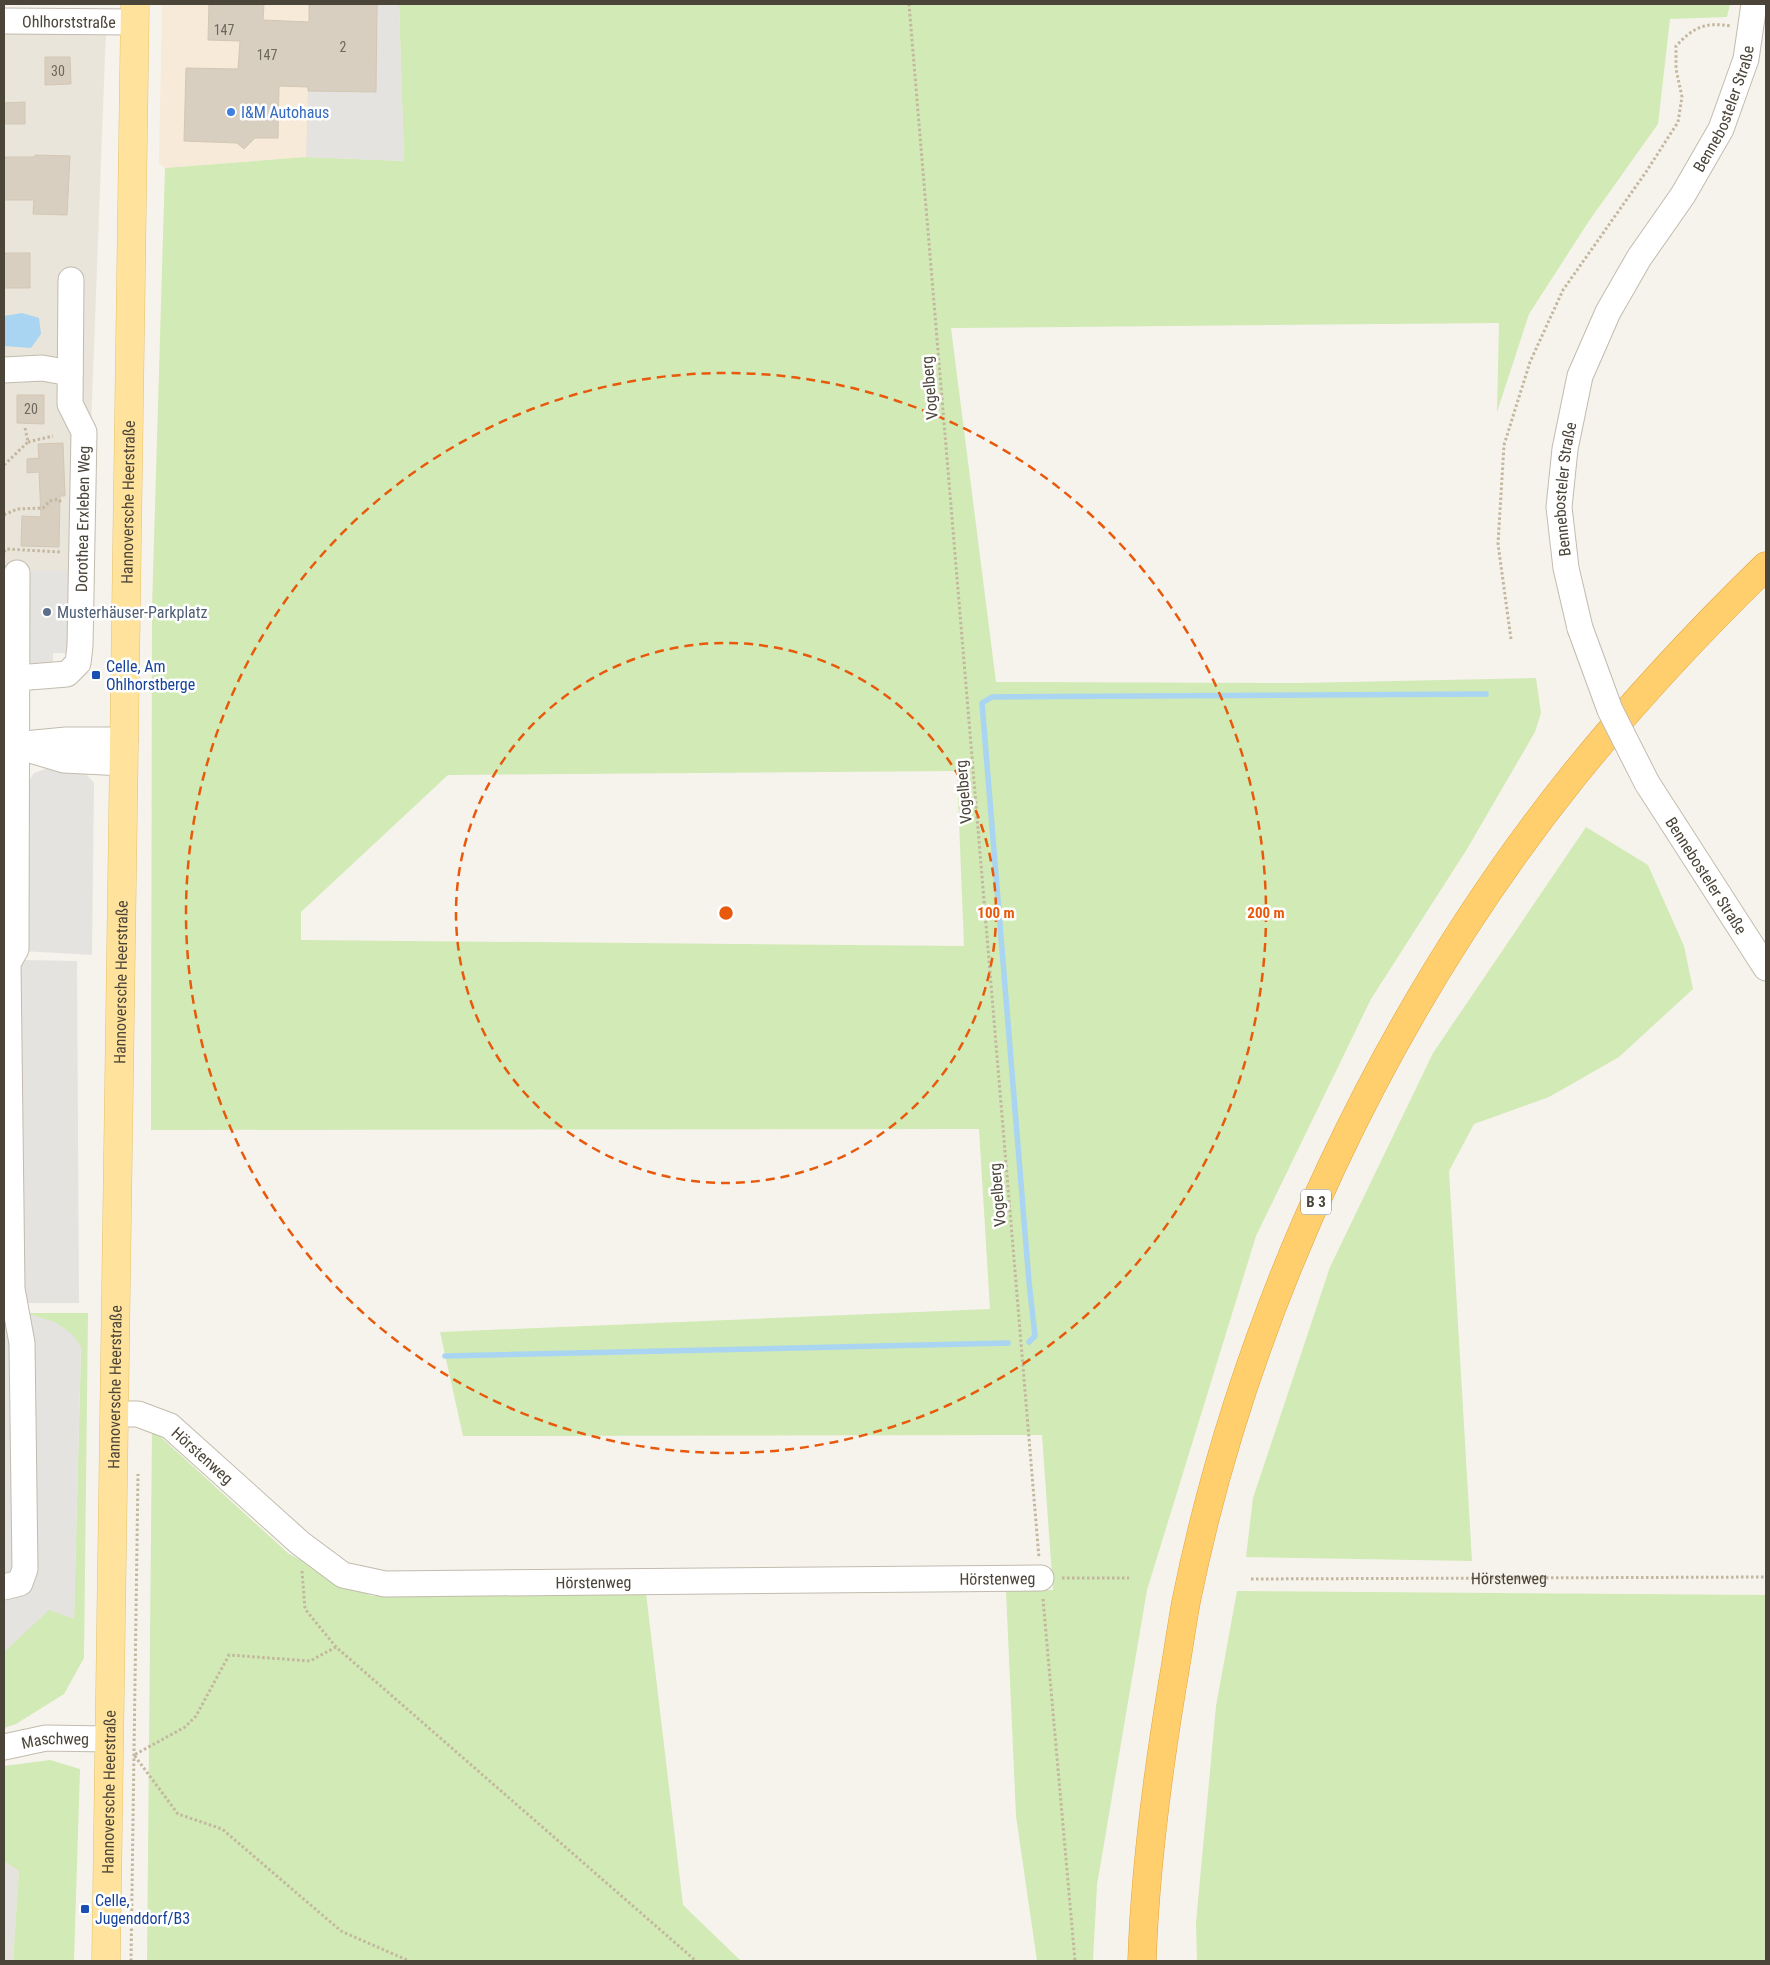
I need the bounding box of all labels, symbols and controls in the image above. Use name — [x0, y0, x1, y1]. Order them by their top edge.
street label: Ohlhorststraße — [22, 12, 116, 32]
house number: 147 — [214, 22, 234, 38]
house number: 2 — [340, 39, 347, 55]
street label: Bennebosteler Straße — [1689, 44, 1758, 175]
house number: 147 — [257, 47, 277, 63]
house number: 30 — [51, 63, 65, 79]
place label: I&M Autohaus — [241, 103, 329, 122]
marker: I&M Autohaus — [225, 106, 237, 118]
street label: Vogelberg — [917, 355, 942, 421]
house number: 20 — [24, 401, 38, 417]
street label: Hannoversche Heerstraße — [117, 420, 139, 584]
street label: Bennebosteler Straße — [1550, 420, 1580, 557]
street label: Dorothea Erxleben Weg — [72, 445, 94, 592]
place label: Musterhäuser-Parkplatz — [57, 603, 208, 622]
marker: Musterhäuser-Parkplatz — [41, 606, 53, 618]
place label: Celle, Am Ohlhorstberge — [106, 657, 195, 694]
marker: Celle, Am Ohlhorstberge — [90, 669, 102, 681]
street label: Vogelberg — [951, 759, 976, 825]
street label: Bennebosteler Straße — [1661, 814, 1751, 938]
street label: Hannoversche Heerstraße — [110, 900, 132, 1064]
centre of rings — [717, 904, 735, 922]
text: 100 m — [977, 904, 1015, 922]
text: 200 m — [1247, 904, 1285, 922]
street label: Vogelberg — [985, 1162, 1010, 1228]
road number: B 3 — [1301, 1190, 1331, 1214]
street label: Hannoversche Heerstraße — [104, 1305, 126, 1469]
street label: Hörstenweg — [168, 1423, 237, 1488]
street label: Hörstenweg — [959, 1569, 1035, 1589]
street label: Hörstenweg — [1471, 1569, 1547, 1588]
street label: Hörstenweg — [555, 1573, 631, 1592]
street label: Hannoversche Heerstraße — [98, 1710, 120, 1874]
street label: Maschweg — [20, 1729, 89, 1753]
place label: Celle, Jugenddorf/B3 — [95, 1891, 190, 1928]
marker: Celle, Jugenddorf/B3 — [79, 1903, 91, 1915]

